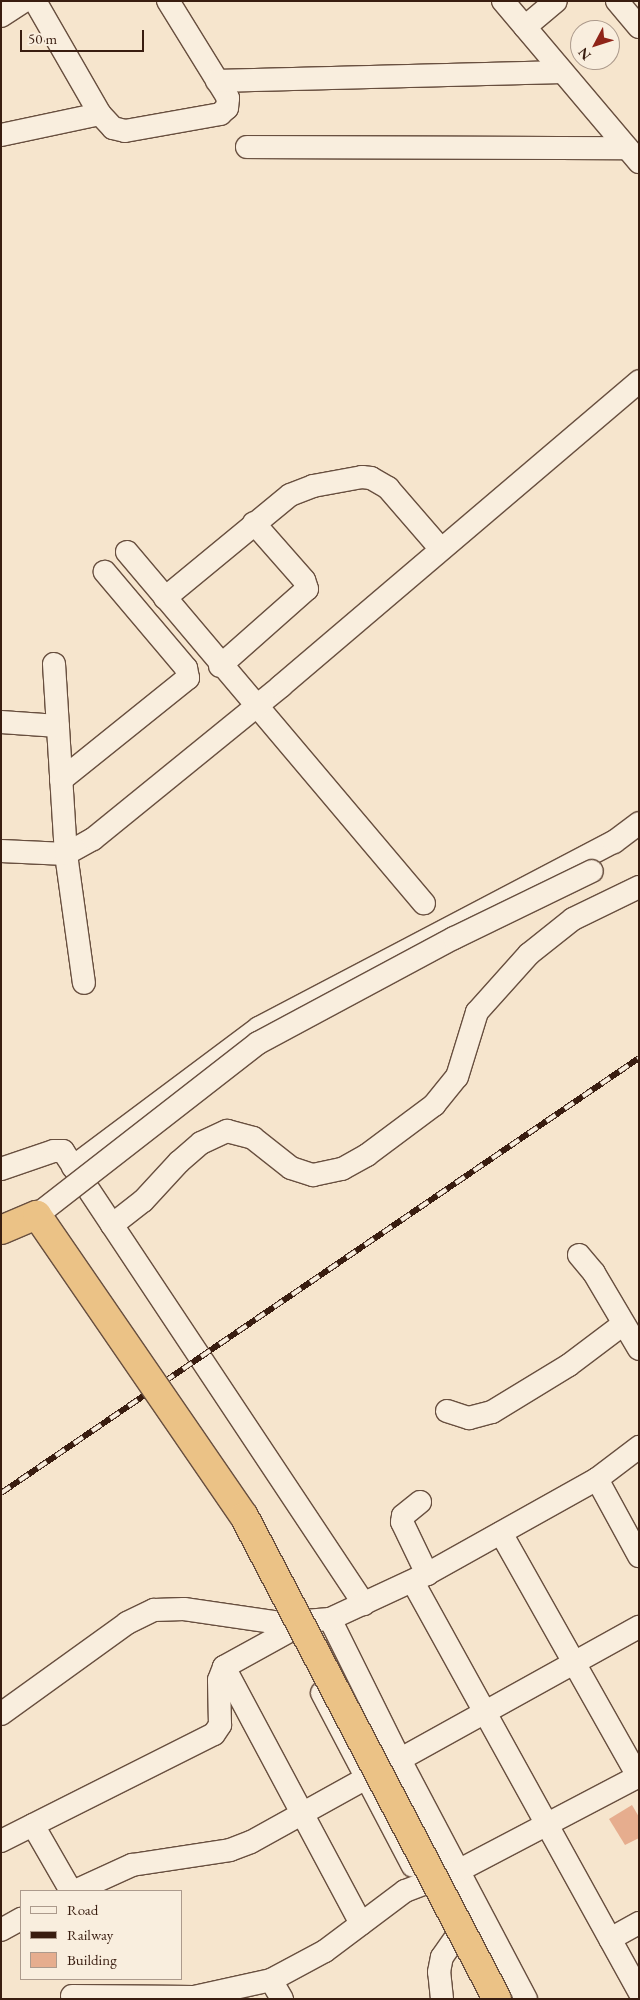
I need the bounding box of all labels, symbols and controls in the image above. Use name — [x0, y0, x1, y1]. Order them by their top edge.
scale bar — [22, 20, 146, 52]
north arrow — [570, 20, 620, 70]
text: 50 m — [28, 29, 57, 48]
text: N — [574, 44, 595, 64]
legend — [20, 1890, 182, 1980]
text: Road — [67, 1900, 98, 1919]
text: Railway — [67, 1925, 113, 1944]
text: Building — [67, 1950, 117, 1969]

